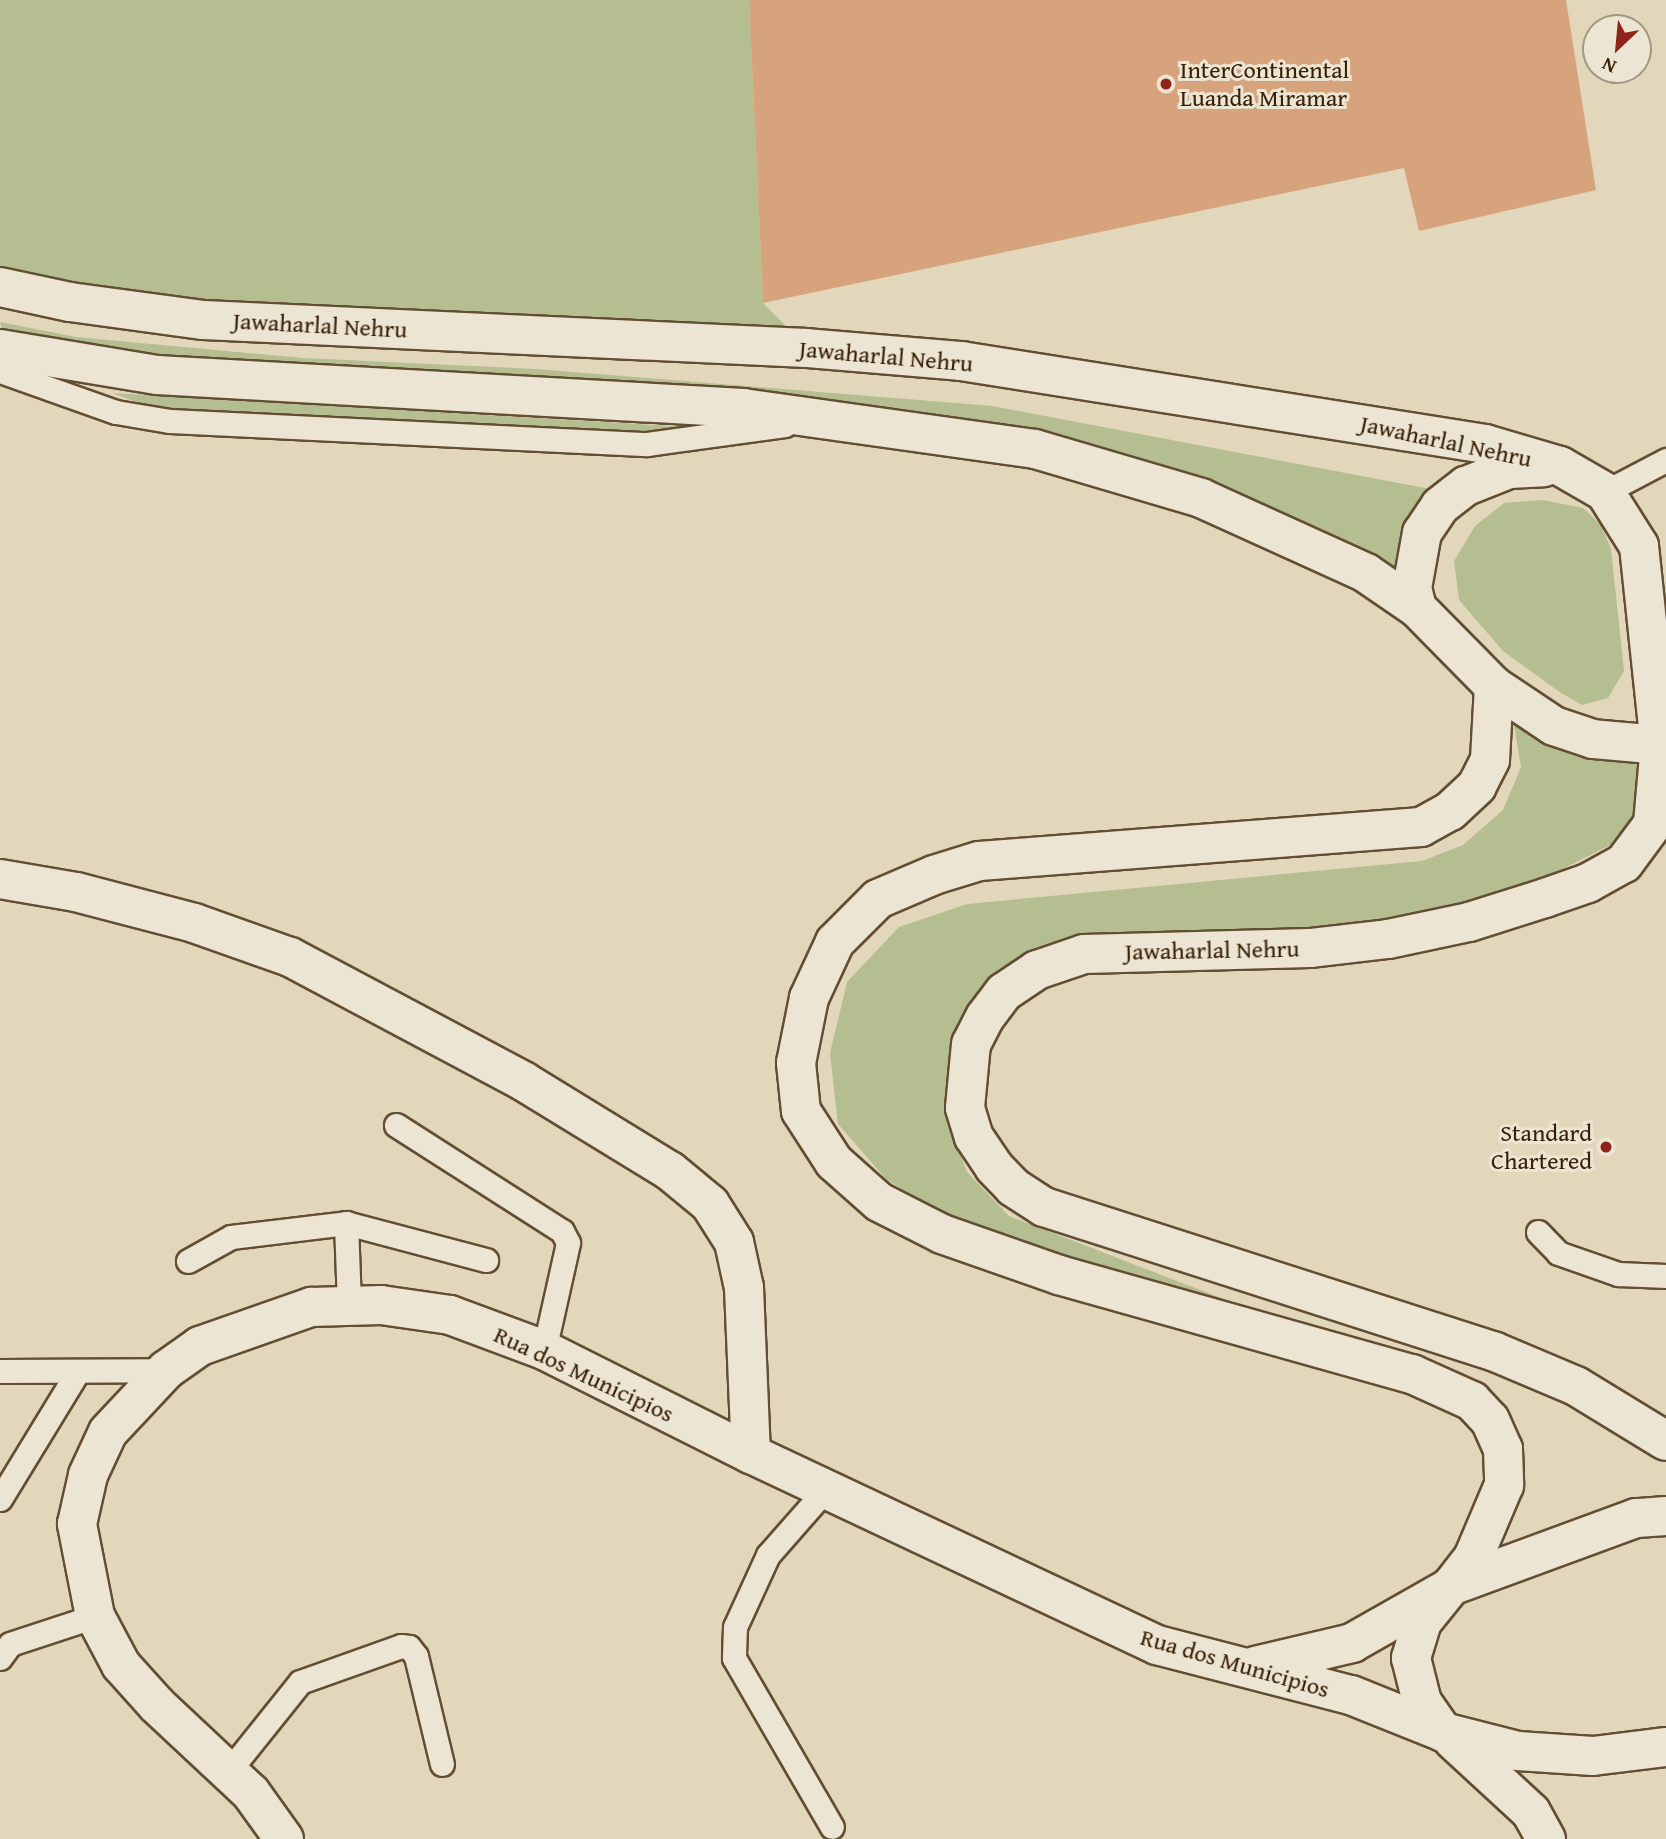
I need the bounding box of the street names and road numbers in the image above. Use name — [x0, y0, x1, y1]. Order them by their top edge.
street label: Jawaharlal Nehru — [232, 306, 408, 344]
street label: Jawaharlal Nehru — [798, 334, 974, 378]
street label: Jawaharlal Nehru — [1358, 409, 1534, 473]
street label: Jawaharlal Nehru — [1124, 934, 1300, 966]
street label: Rua dos Municipios — [490, 1320, 678, 1428]
street label: Rua dos Municipios — [1137, 1622, 1333, 1704]

